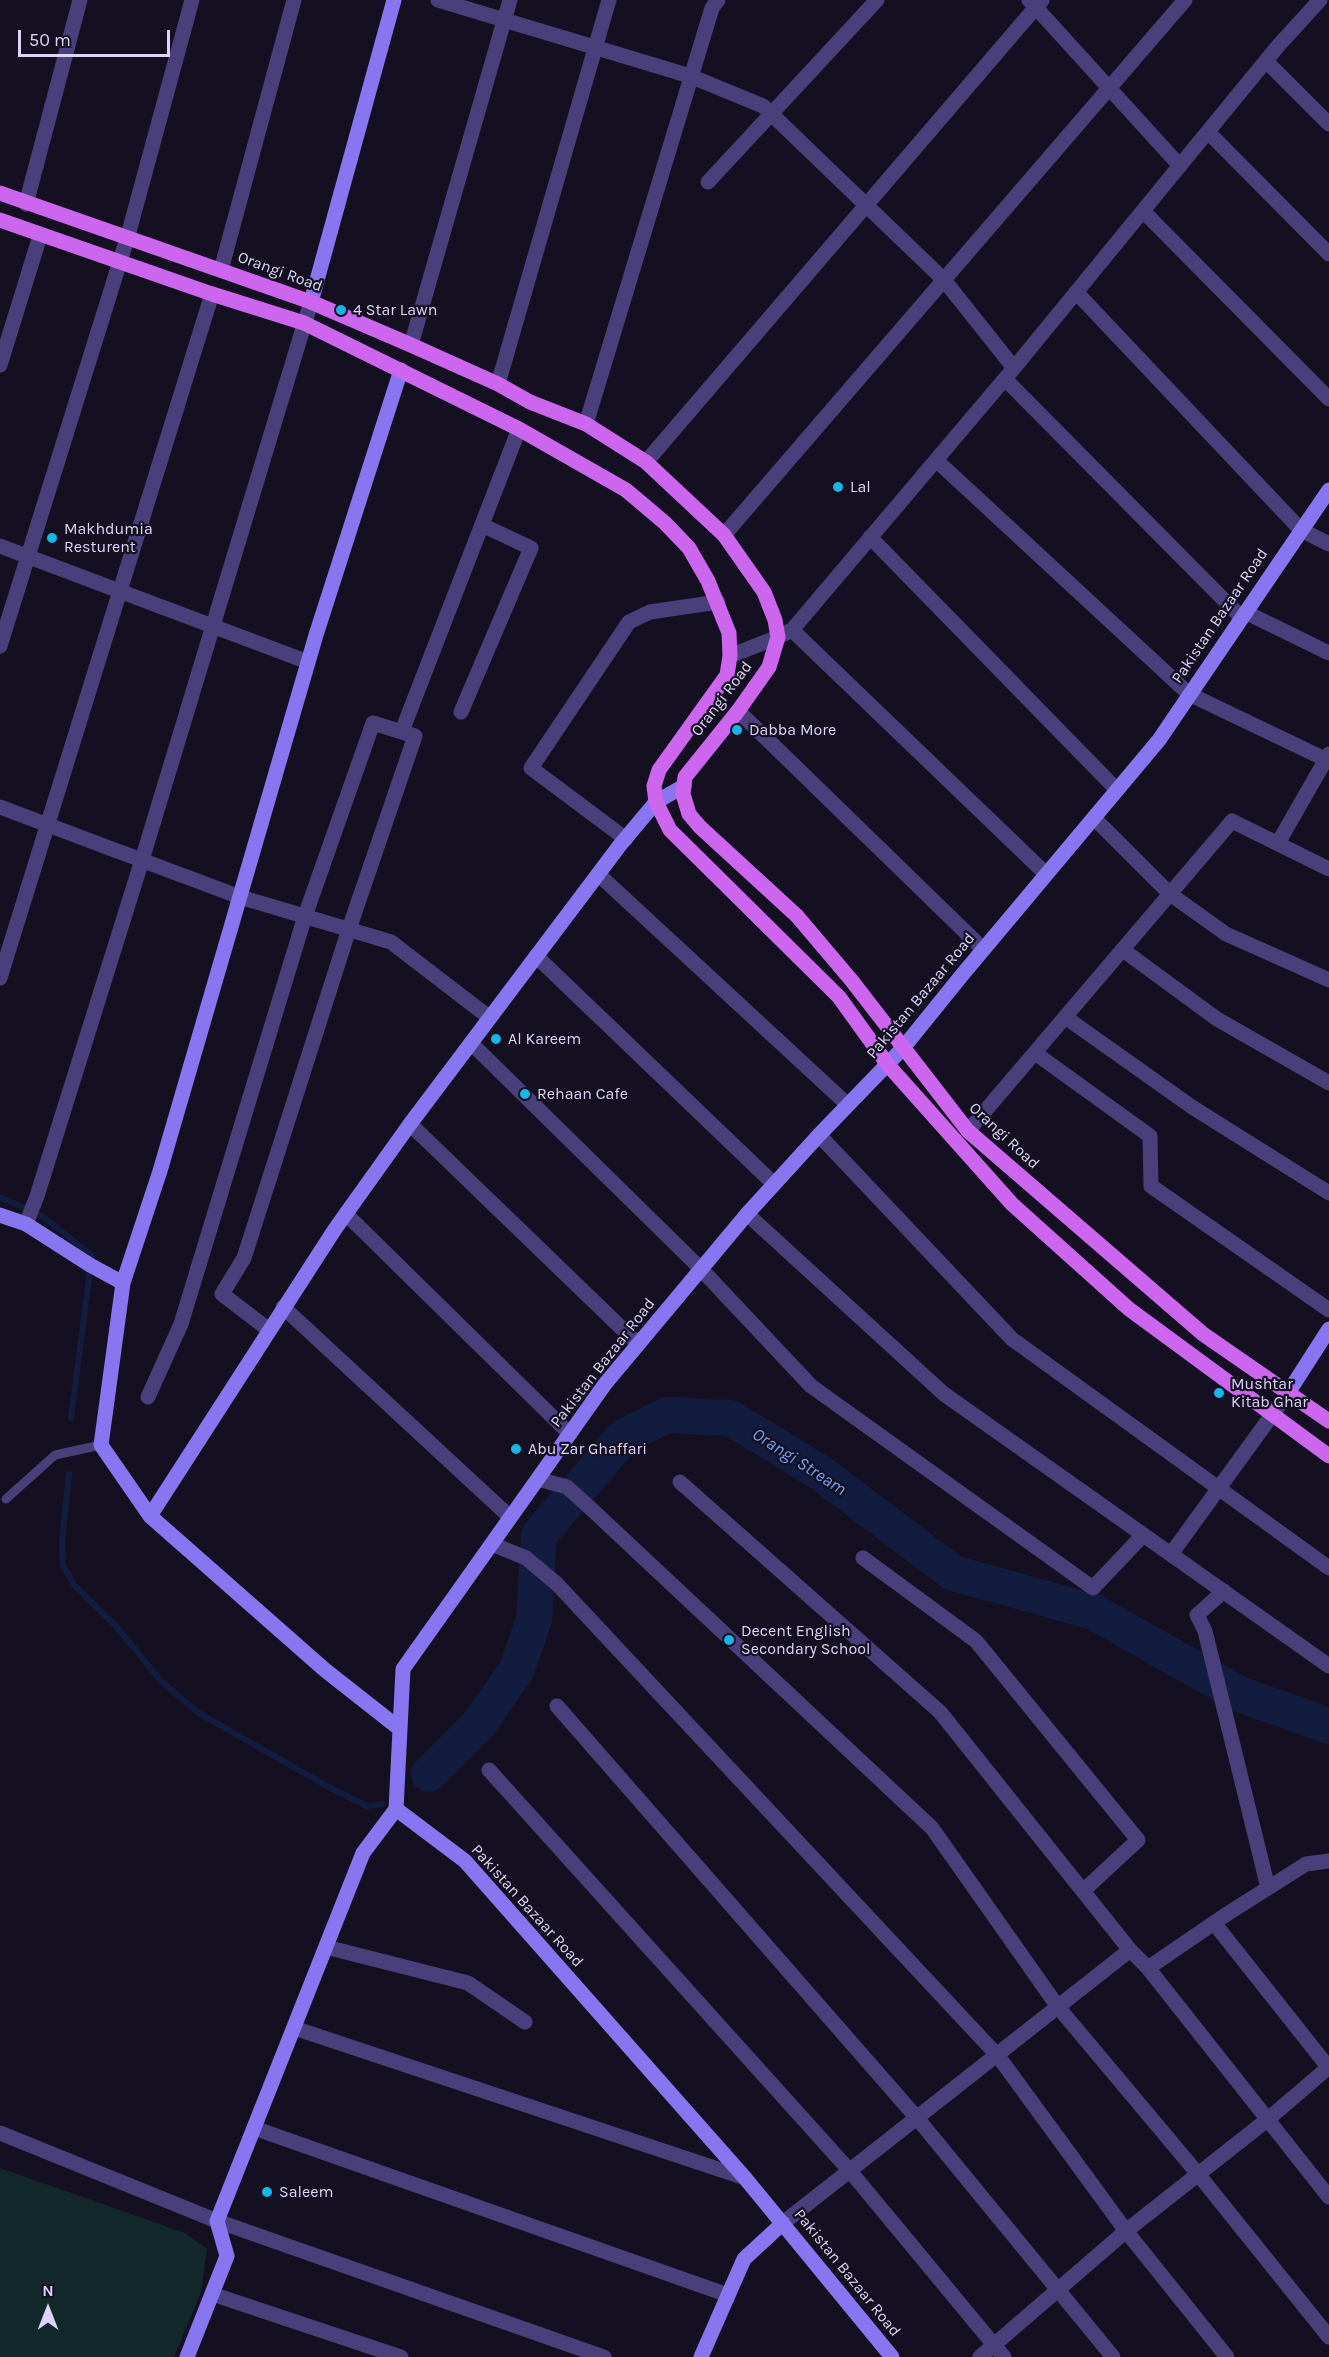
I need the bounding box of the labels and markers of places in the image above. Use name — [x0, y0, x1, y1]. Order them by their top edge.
place label: 4 Star Lawn — [353, 300, 437, 320]
marker: 4 Star Lawn — [334, 303, 348, 317]
place label: Lal — [850, 477, 871, 497]
marker: Lal — [831, 480, 845, 494]
place label: Makhdumia Resturent — [64, 519, 153, 557]
marker: Makhdumia Resturent — [45, 531, 59, 545]
place label: Dabba More — [749, 720, 836, 740]
marker: Dabba More — [730, 723, 744, 737]
place label: Al Kareem — [508, 1029, 581, 1049]
marker: Al Kareem — [489, 1032, 503, 1046]
place label: Rehaan Cafe — [537, 1084, 628, 1104]
marker: Rehaan Cafe — [518, 1087, 532, 1101]
place label: Mushtar Kitab Ghar — [1231, 1374, 1308, 1412]
marker: Mushtar Kitab Ghar — [1212, 1386, 1226, 1400]
place label: Abu Zar Ghaffari — [528, 1439, 647, 1459]
marker: Abu Zar Ghaffari — [509, 1442, 523, 1456]
place label: Decent English Secondary School — [741, 1621, 870, 1659]
marker: Decent English Secondary School — [722, 1633, 736, 1647]
place label: Saleem — [279, 2182, 333, 2202]
marker: Saleem — [260, 2185, 274, 2199]

